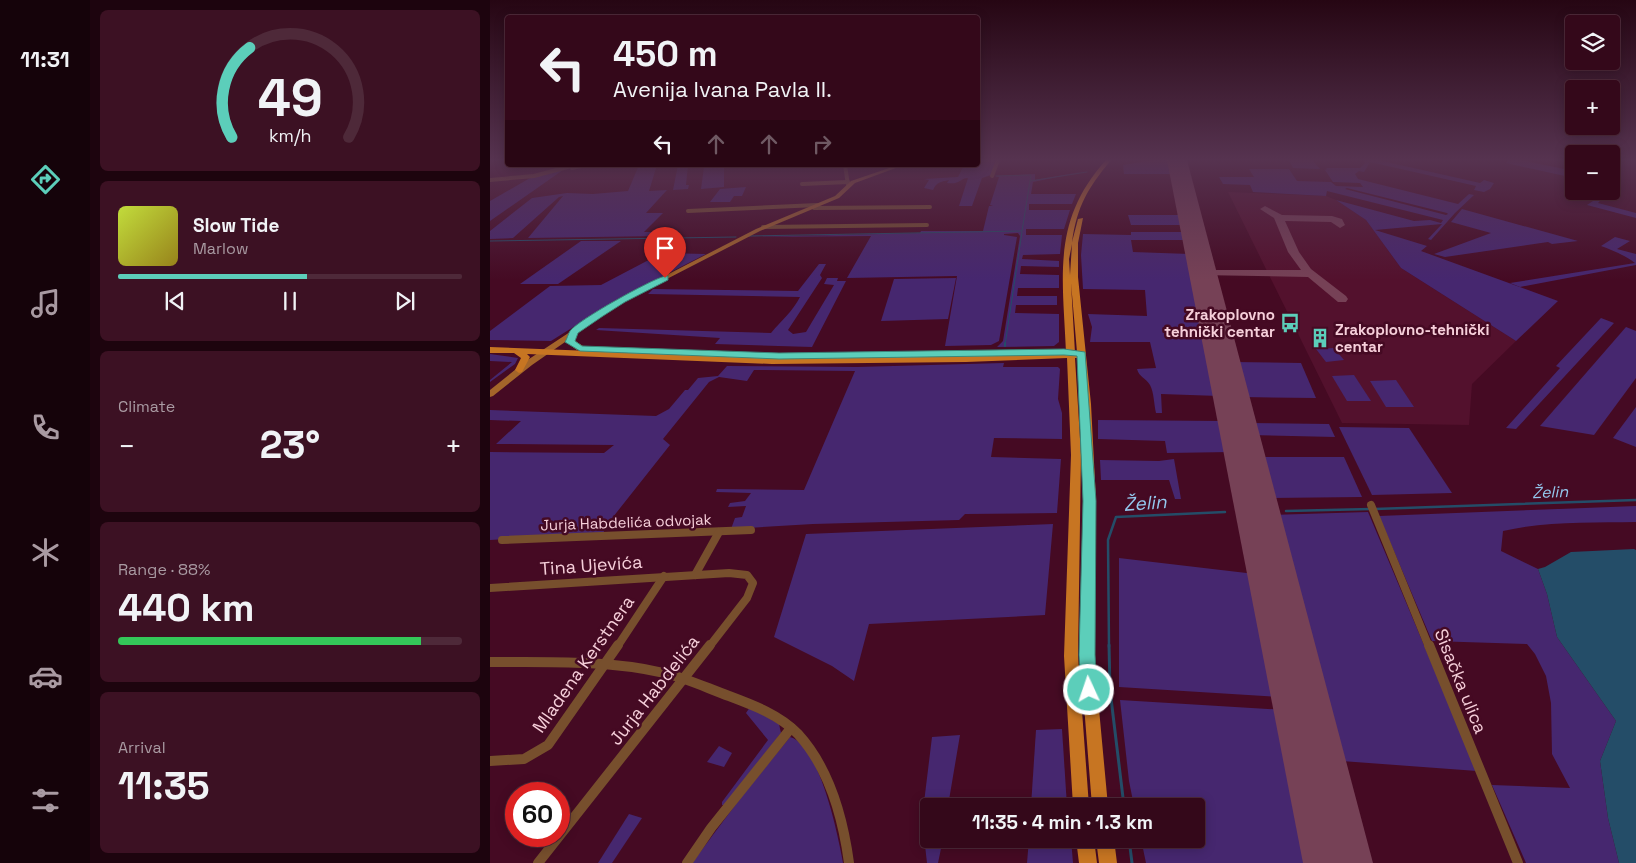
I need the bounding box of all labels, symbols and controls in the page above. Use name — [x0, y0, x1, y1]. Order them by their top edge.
map controls — [1565, 15, 1620, 200]
button: layers — [1565, 15, 1620, 70]
text: 450 m — [613, 32, 718, 76]
icon: left — [530, 35, 595, 100]
text: 11:31 — [20, 45, 70, 73]
text: 49 — [257, 65, 323, 131]
text: Avenija Ivana Pavla II. — [613, 75, 832, 103]
button: + — [1565, 80, 1620, 135]
text: km/h — [269, 124, 311, 147]
icon: left — [649, 130, 677, 158]
icon: ahead — [702, 130, 730, 158]
icon: ahead — [755, 130, 783, 158]
icon: right — [808, 130, 836, 158]
button: − — [1565, 145, 1620, 200]
icon: directions — [28, 162, 63, 197]
text: Slow Tide — [193, 213, 279, 238]
pin — [644, 227, 686, 278]
icon: arrive — [651, 234, 679, 262]
text: Marlow — [193, 238, 249, 259]
icon: music — [28, 286, 63, 321]
icon: previous — [161, 287, 189, 315]
icon: pause — [276, 287, 304, 315]
icon: next — [391, 287, 419, 315]
place label: Zrakoplovno tehnički centar — [1164, 305, 1275, 341]
bus stop icon: Zrakoplovno tehnički centar — [1279, 312, 1301, 334]
place label: Zrakoplovno-tehnički centar — [1335, 320, 1490, 356]
building icon: Zrakoplovno-tehnički centar — [1309, 327, 1331, 349]
text: Climate — [118, 396, 175, 417]
icon: phone — [28, 410, 63, 445]
text: 23° — [260, 421, 320, 469]
text: − — [118, 428, 135, 464]
text: + — [445, 428, 462, 464]
water label: Želin — [1532, 481, 1570, 503]
water label: Želin — [1123, 489, 1168, 517]
street label: Jurja Habdelića odvojak — [540, 510, 712, 534]
icon: climate — [28, 535, 63, 570]
street label: Tina Ujevića — [539, 550, 643, 580]
text: Range · 88% — [118, 559, 210, 580]
text: 440 km — [118, 584, 255, 632]
street label: Mladena Kerstnera — [527, 591, 639, 737]
street label: Sisačka ulica — [1430, 625, 1492, 737]
street label: Jurja Habdelića — [604, 630, 704, 750]
icon: car — [28, 659, 63, 694]
position arrow — [1062, 663, 1114, 715]
text: Arrival — [118, 737, 166, 758]
text: 11:35 — [118, 762, 210, 810]
speed limit sign: 60 — [505, 782, 570, 847]
icon: filters — [28, 783, 63, 818]
text: 11:35 · 4 min · 1.3 km — [972, 810, 1153, 835]

